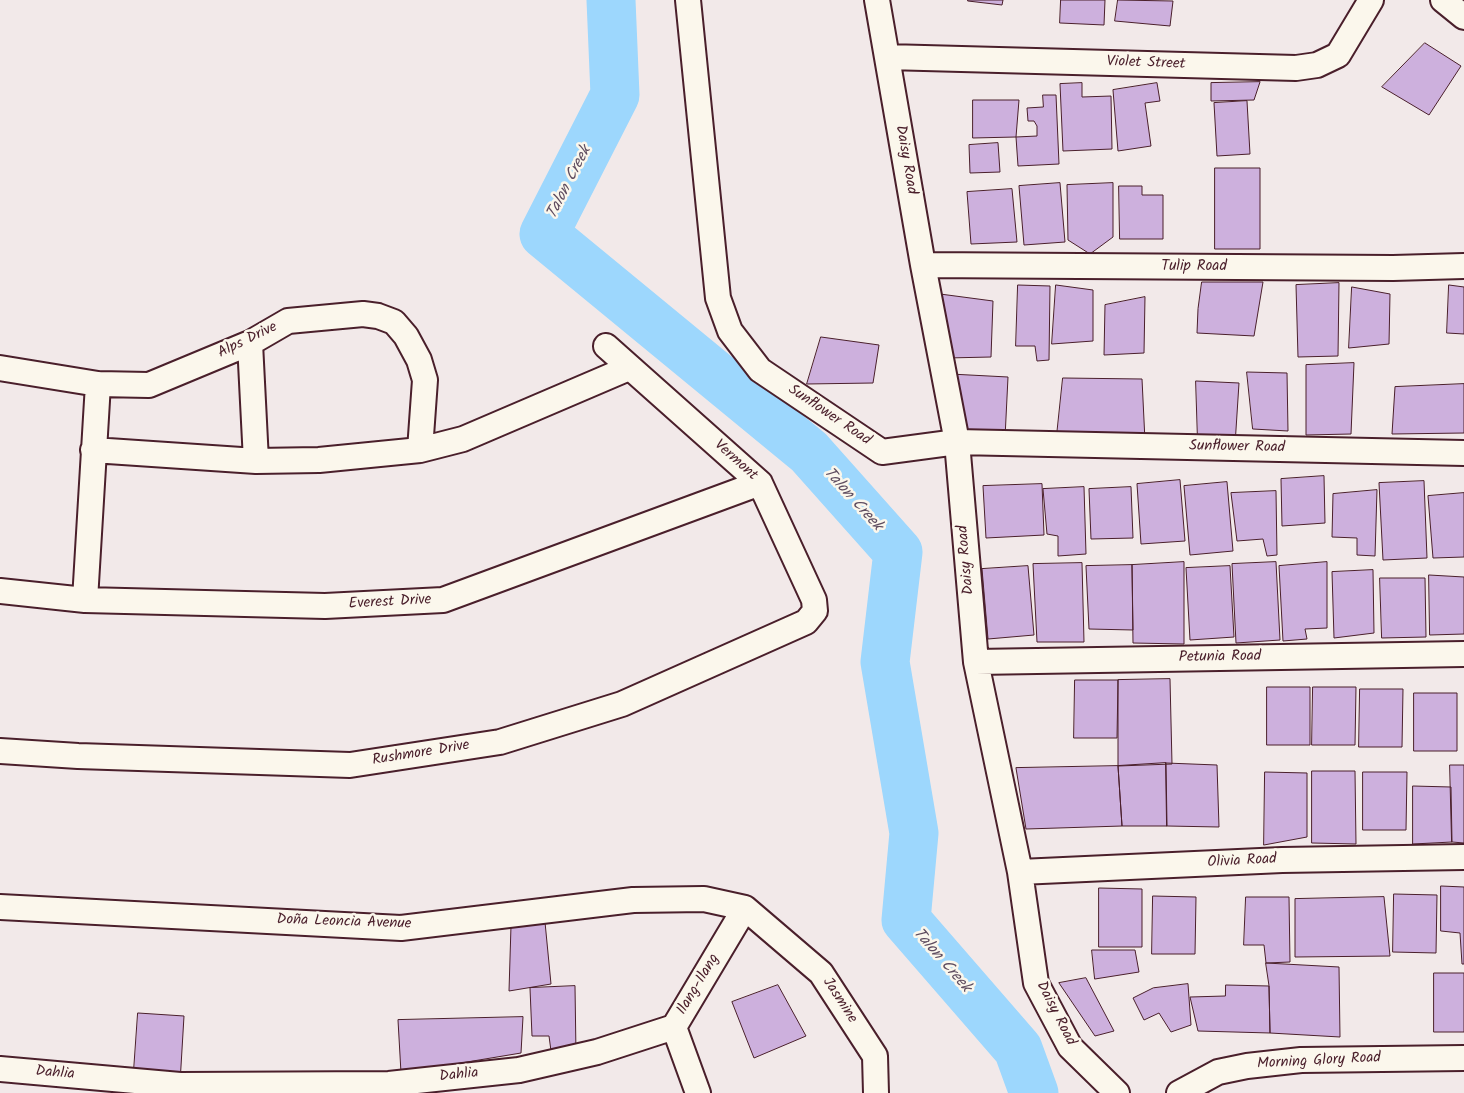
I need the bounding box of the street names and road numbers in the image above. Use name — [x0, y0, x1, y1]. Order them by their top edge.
street label: Violet Street — [1106, 54, 1186, 74]
street label: Daisy Road — [890, 124, 920, 196]
street label: Tulip Road — [1161, 258, 1227, 276]
street label: Alps Drive — [215, 319, 281, 363]
street label: Sunflower Road — [784, 382, 874, 450]
street label: Vermont — [710, 437, 760, 485]
street label: Sunflower Road — [1189, 438, 1285, 458]
street label: Daisy Road — [955, 524, 979, 596]
street label: Everest Drive — [348, 592, 432, 614]
street label: Petunia Road — [1179, 648, 1261, 668]
street label: Rushmore Drive — [371, 737, 471, 771]
street label: Olivia Road — [1207, 851, 1277, 873]
street label: Doña Leoncia Avenue — [276, 912, 412, 934]
street label: Ilang-Ilang — [674, 951, 724, 1019]
street label: Jasmine — [818, 975, 860, 1027]
street label: Daisy Road — [1031, 979, 1079, 1049]
street label: Morning Glory Road — [1257, 1050, 1381, 1074]
street label: Dahlia — [35, 1063, 75, 1085]
street label: Dahlia — [439, 1065, 479, 1087]

